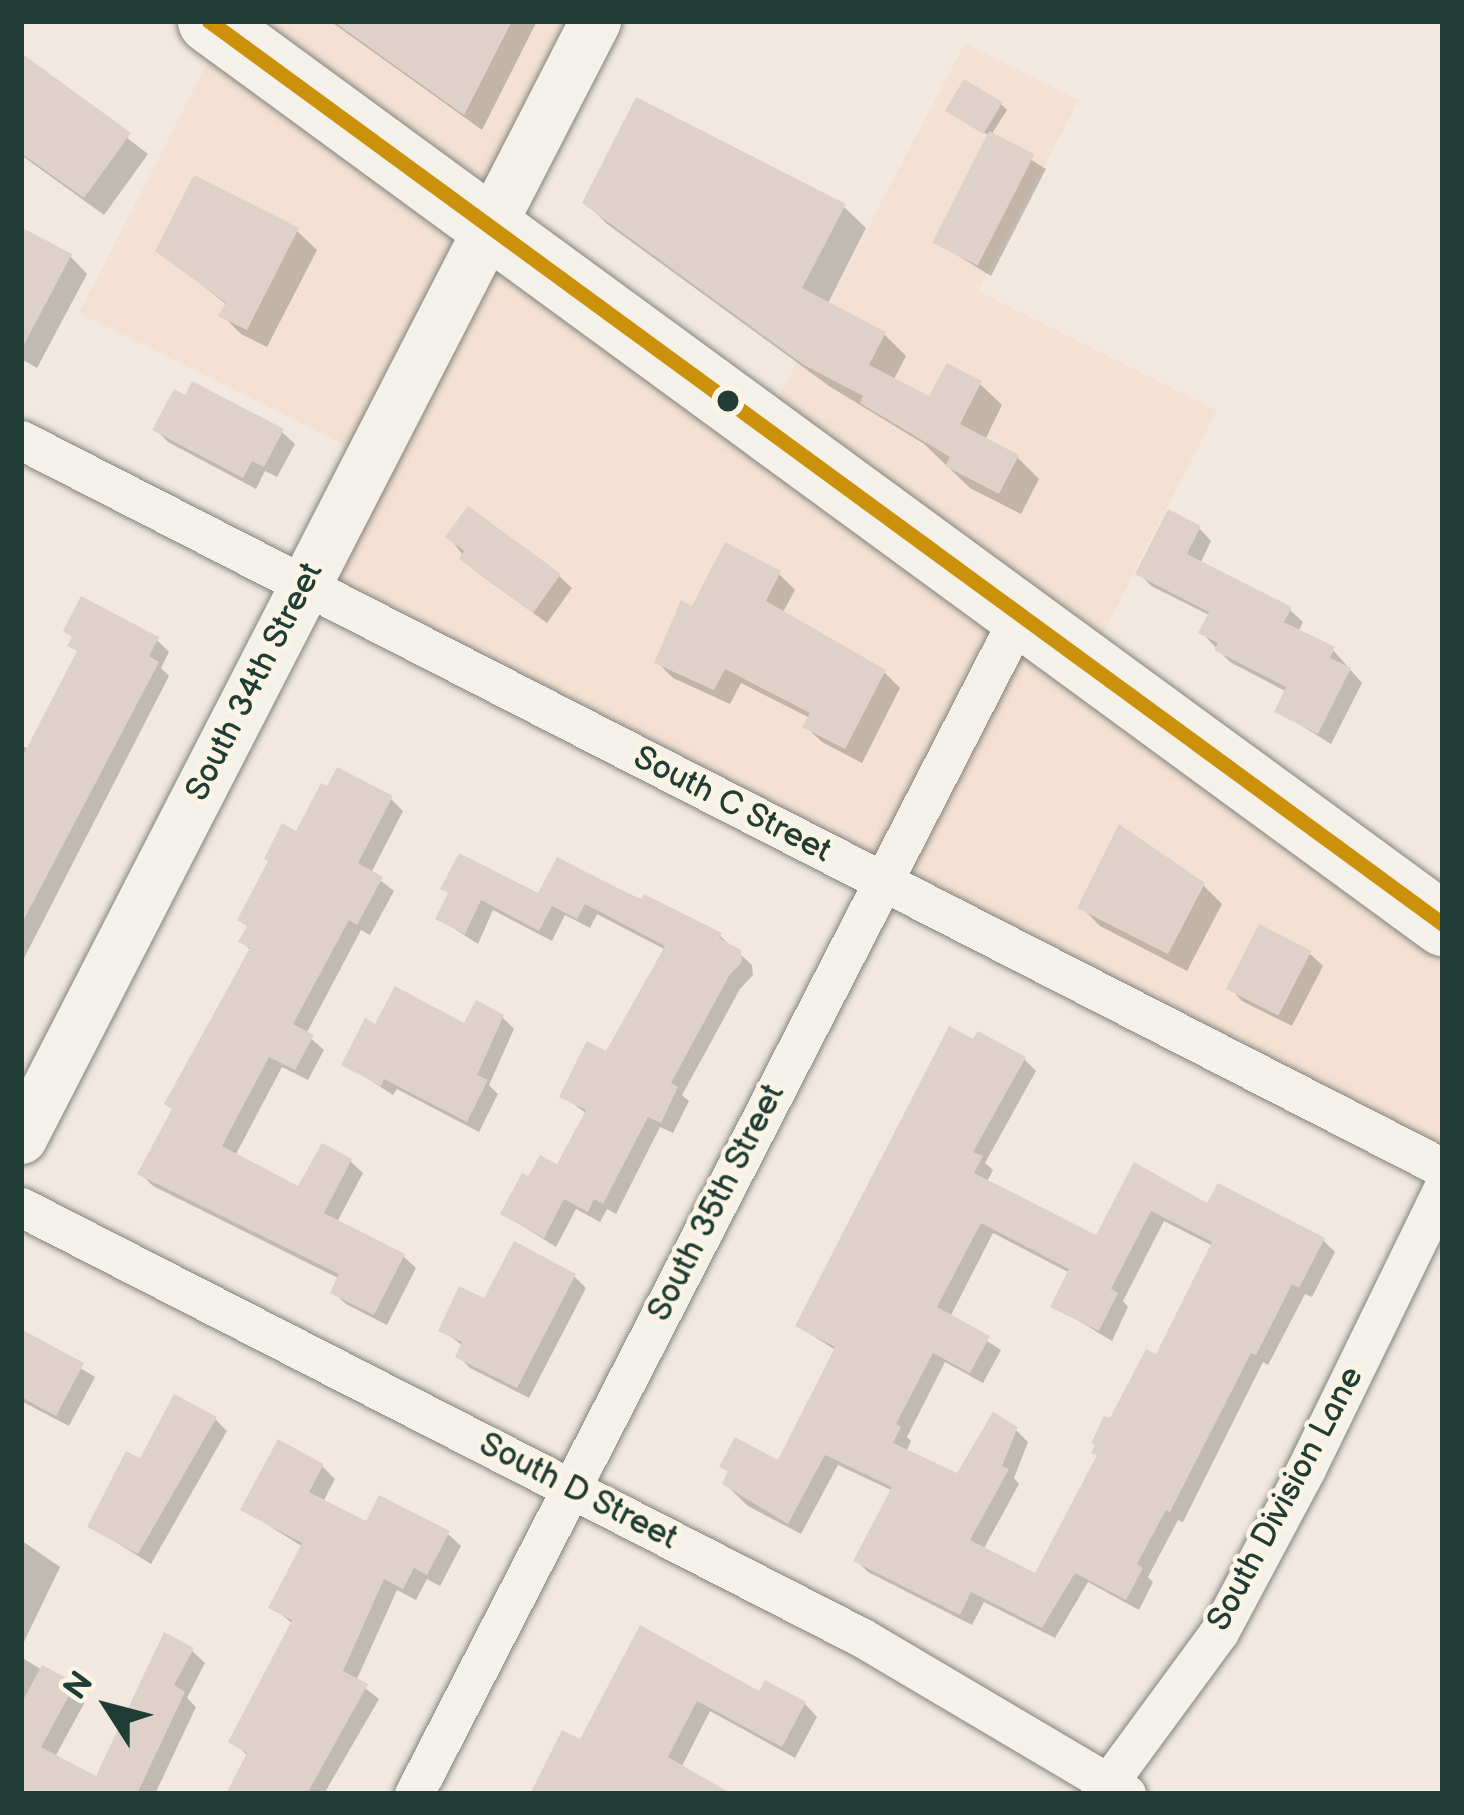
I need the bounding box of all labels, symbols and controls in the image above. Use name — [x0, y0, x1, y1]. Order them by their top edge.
unlabelled marker — [717, 390, 739, 412]
street label: South 34th Street — [178, 556, 332, 808]
street label: South C Street — [626, 738, 838, 872]
street label: South 35th Street — [640, 1078, 794, 1328]
street label: South Division Lane — [1200, 1360, 1372, 1638]
street label: South D Street — [472, 1425, 684, 1559]
north arrow — [48, 1647, 168, 1767]
text: N — [55, 1664, 102, 1708]

